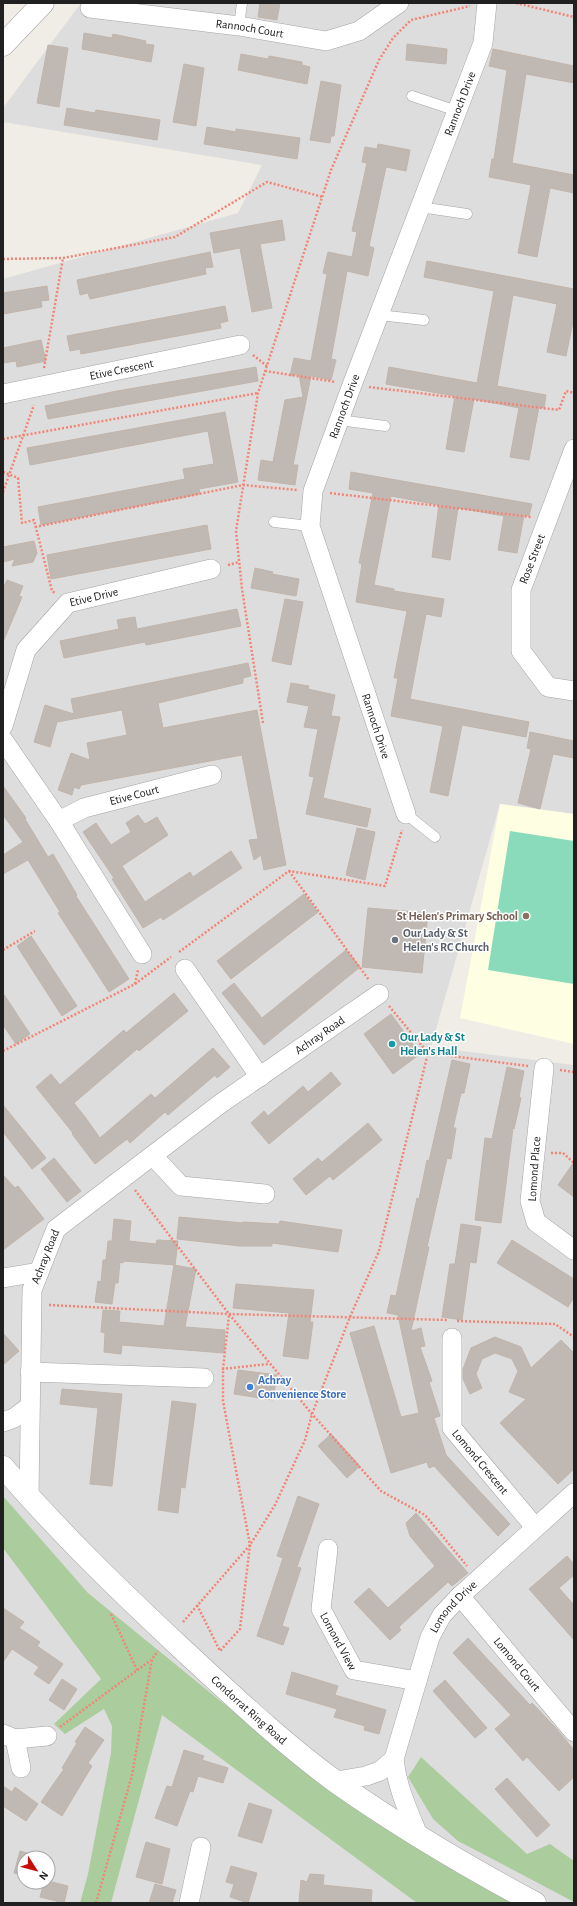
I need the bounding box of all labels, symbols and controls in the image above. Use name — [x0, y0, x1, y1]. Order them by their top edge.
street label: Rannoch Court — [215, 17, 285, 40]
street label: Rannoch Drive — [442, 70, 478, 137]
street label: Etive Crescent — [89, 357, 155, 382]
street label: Rannoch Drive — [327, 372, 362, 440]
street label: Rose Street — [517, 532, 547, 586]
street label: Etive Drive — [68, 585, 119, 608]
street label: Rannoch Drive — [360, 692, 392, 760]
street label: Etive Court — [108, 783, 160, 807]
place label: St Helen's Primary School — [397, 910, 518, 923]
marker: St Helen's Primary School — [521, 911, 531, 921]
place label: Our Lady & St Helen's RC Church — [403, 927, 489, 953]
marker: Our Lady & St Helen's RC Church — [390, 935, 400, 945]
street label: Achray Road — [293, 1014, 347, 1056]
place label: Our Lady & St Helen's Hall — [400, 1031, 465, 1057]
marker: Our Lady & St Helen's Hall — [387, 1039, 397, 1049]
street label: Lomond Place — [526, 1136, 542, 1202]
street label: Achray Road — [29, 1227, 61, 1286]
place label: Achray Convenience Store — [258, 1374, 346, 1400]
marker: Achray Convenience Store — [245, 1382, 255, 1392]
street label: Lomond Crescent — [450, 1427, 511, 1497]
street label: Lomond Drive — [428, 1578, 479, 1635]
street label: Lomond View — [318, 1610, 359, 1672]
street label: Lomond Court — [491, 1635, 543, 1694]
street label: Condorrat Ring Road — [209, 1673, 289, 1747]
north arrow — [16, 1850, 56, 1890]
text: N — [37, 1869, 50, 1882]

